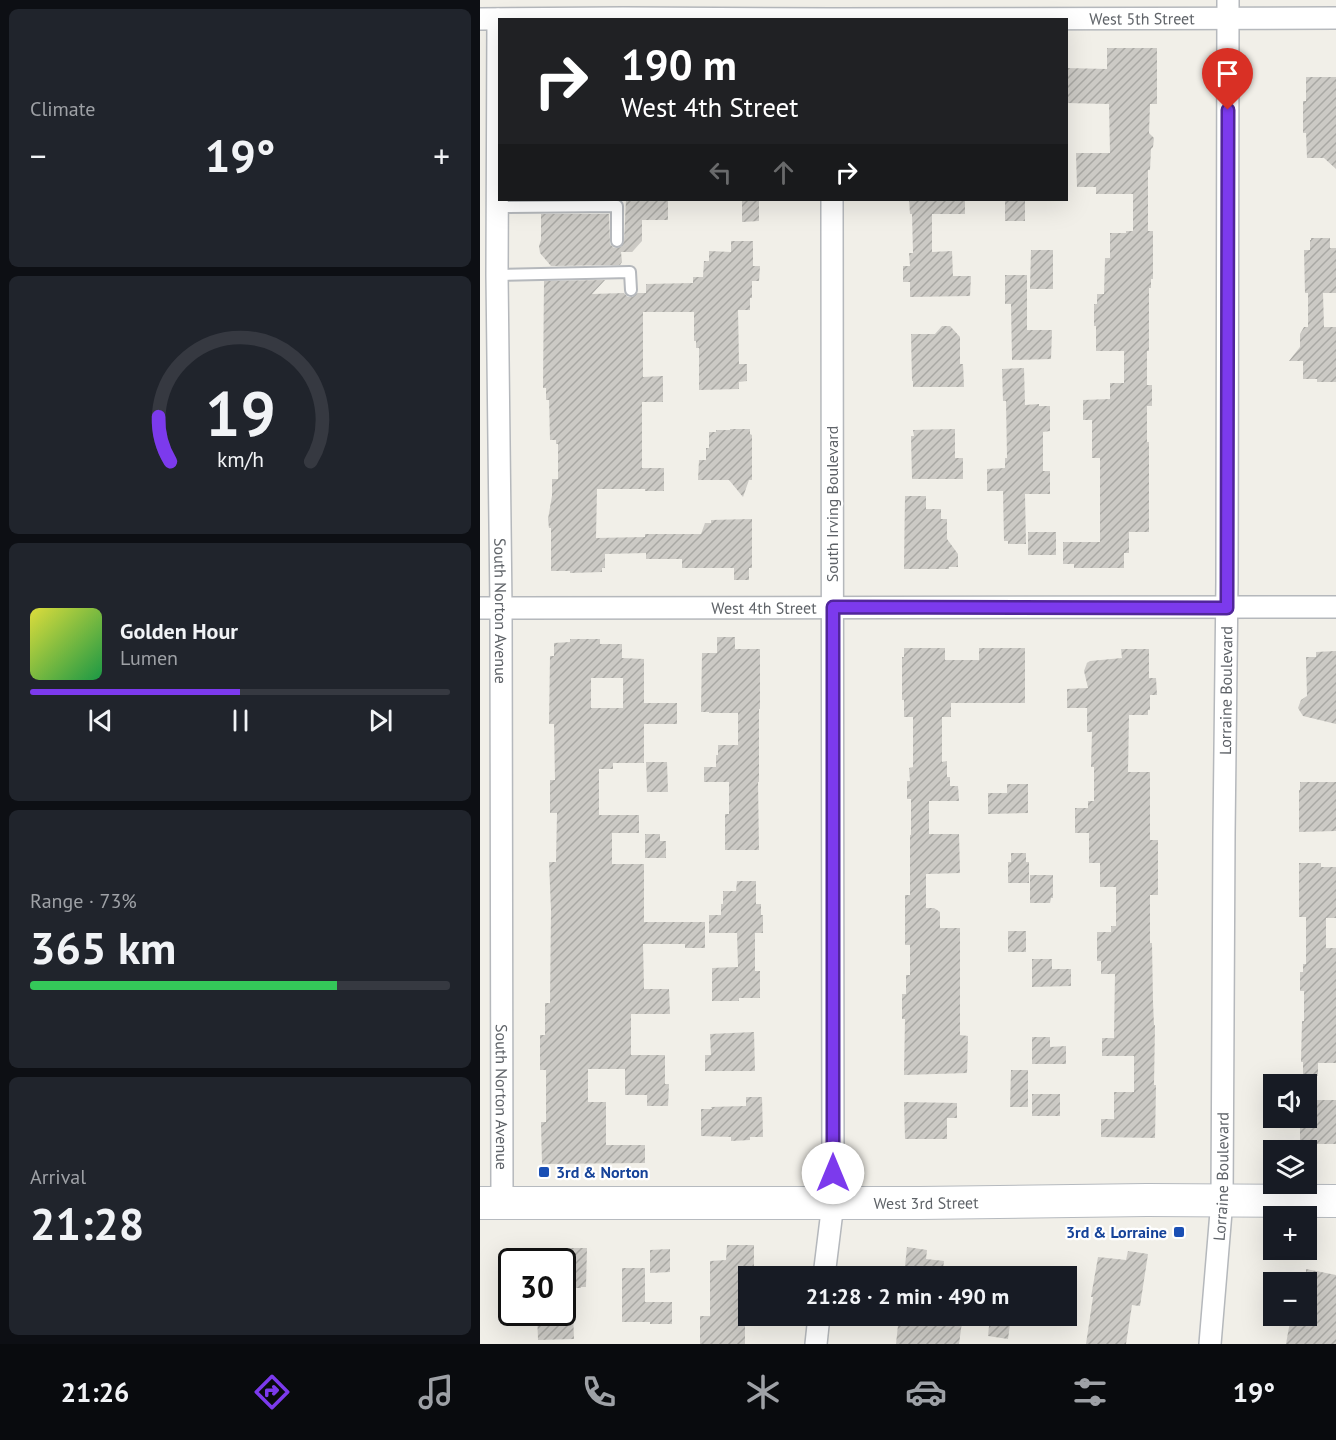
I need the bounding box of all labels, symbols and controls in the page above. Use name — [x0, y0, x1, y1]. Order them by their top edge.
street label: West 5th Street — [1089, 8, 1195, 28]
text: 190 m — [621, 37, 737, 92]
icon: right — [522, 42, 600, 120]
pin — [1202, 48, 1253, 110]
icon: arrive — [1211, 57, 1244, 90]
text: West 4th Street — [621, 90, 798, 124]
text: Climate — [30, 96, 96, 122]
text: 19° — [205, 126, 275, 184]
text: − — [30, 134, 47, 177]
text: + — [433, 134, 450, 177]
icon: left — [704, 156, 737, 189]
icon: ahead — [767, 156, 800, 189]
icon: right — [830, 156, 863, 189]
text: 19 — [205, 372, 275, 453]
street label: South Irving Boulevard — [822, 426, 842, 582]
text: km/h — [216, 445, 263, 473]
street label: South Norton Avenue — [490, 538, 511, 684]
street label: West 4th Street — [711, 598, 817, 618]
text: Golden Hour — [120, 617, 238, 645]
street label: Lorraine Boulevard — [1215, 626, 1236, 755]
text: Lumen — [120, 645, 178, 671]
icon: previous — [84, 704, 117, 737]
icon: pause — [224, 704, 257, 737]
icon: next — [364, 704, 397, 737]
text: Range · 73% — [30, 888, 137, 914]
text: 365 km — [30, 918, 176, 976]
street label: South Norton Avenue — [492, 1024, 512, 1170]
map controls — [1263, 1074, 1317, 1326]
button: sound — [1263, 1074, 1317, 1128]
street label: Lorraine Boulevard — [1209, 1112, 1232, 1242]
button: layers — [1263, 1140, 1317, 1194]
position arrow — [801, 1141, 865, 1205]
place label: 3rd & Norton — [556, 1162, 648, 1182]
text: Arrival — [30, 1164, 86, 1190]
marker: 3rd & Norton — [537, 1165, 551, 1179]
street label: West 3rd Street — [873, 1192, 979, 1213]
text: 21:28 — [30, 1194, 144, 1252]
button: + — [1263, 1206, 1317, 1260]
place label: 3rd & Lorraine — [1066, 1222, 1167, 1242]
marker: 3rd & Lorraine — [1172, 1225, 1186, 1239]
speed limit sign: 30 — [498, 1248, 576, 1326]
button: − — [1263, 1272, 1317, 1326]
text: 21:28 · 2 min · 490 m — [806, 1282, 1009, 1310]
icon: directions — [251, 1371, 293, 1413]
icon: music — [415, 1371, 457, 1413]
icon: phone — [578, 1371, 620, 1413]
icon: climate — [742, 1371, 784, 1413]
icon: car — [905, 1371, 947, 1413]
icon: filters — [1069, 1371, 1111, 1413]
text: 21:26 — [61, 1375, 129, 1409]
text: 19° — [1233, 1375, 1275, 1409]

